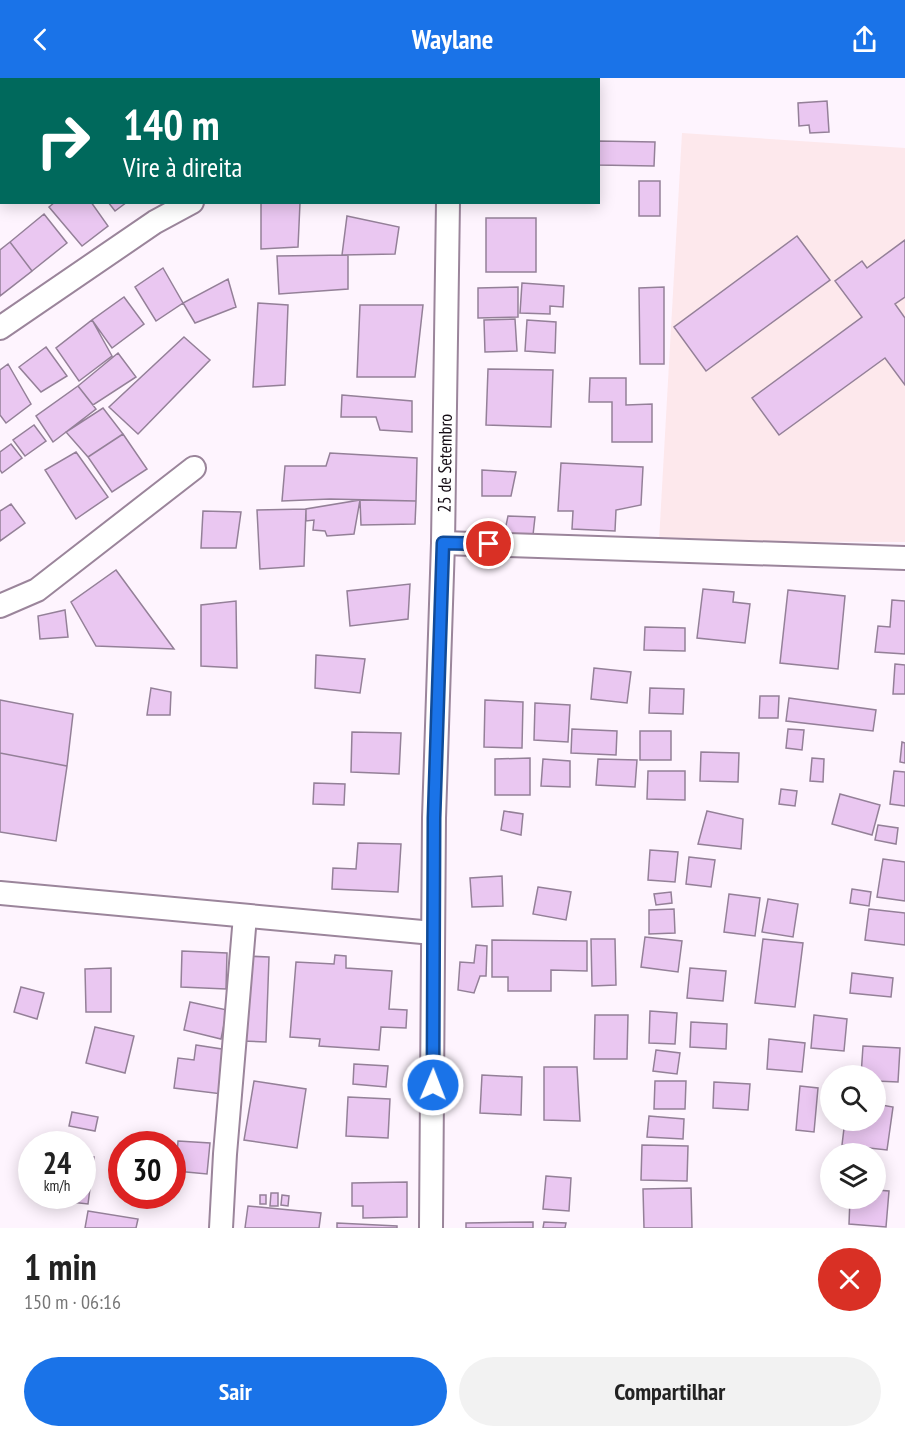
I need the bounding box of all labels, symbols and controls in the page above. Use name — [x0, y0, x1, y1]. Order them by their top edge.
text: Waylane — [412, 22, 493, 56]
icon: back — [24, 23, 57, 56]
icon: share — [848, 23, 881, 56]
text: 140 m — [123, 97, 220, 152]
icon: right — [24, 102, 102, 180]
text: Vire à direita — [123, 150, 242, 184]
street label: 25 de Setembro — [432, 413, 456, 513]
pin — [463, 518, 514, 569]
icon: arrive — [472, 527, 505, 560]
position arrow — [401, 1053, 465, 1117]
map controls — [820, 1065, 886, 1209]
button: search — [820, 1065, 886, 1131]
speed limit sign: 30 — [108, 1131, 186, 1209]
text: 24 — [43, 1143, 71, 1182]
button: layers — [820, 1143, 886, 1209]
text: km/h — [44, 1176, 70, 1195]
text: 1 min — [24, 1243, 97, 1290]
button: close — [818, 1248, 881, 1311]
text: 150 m · 06:16 — [24, 1289, 121, 1315]
button: Sair — [24, 1357, 447, 1426]
button: Compartilhar — [459, 1357, 881, 1426]

